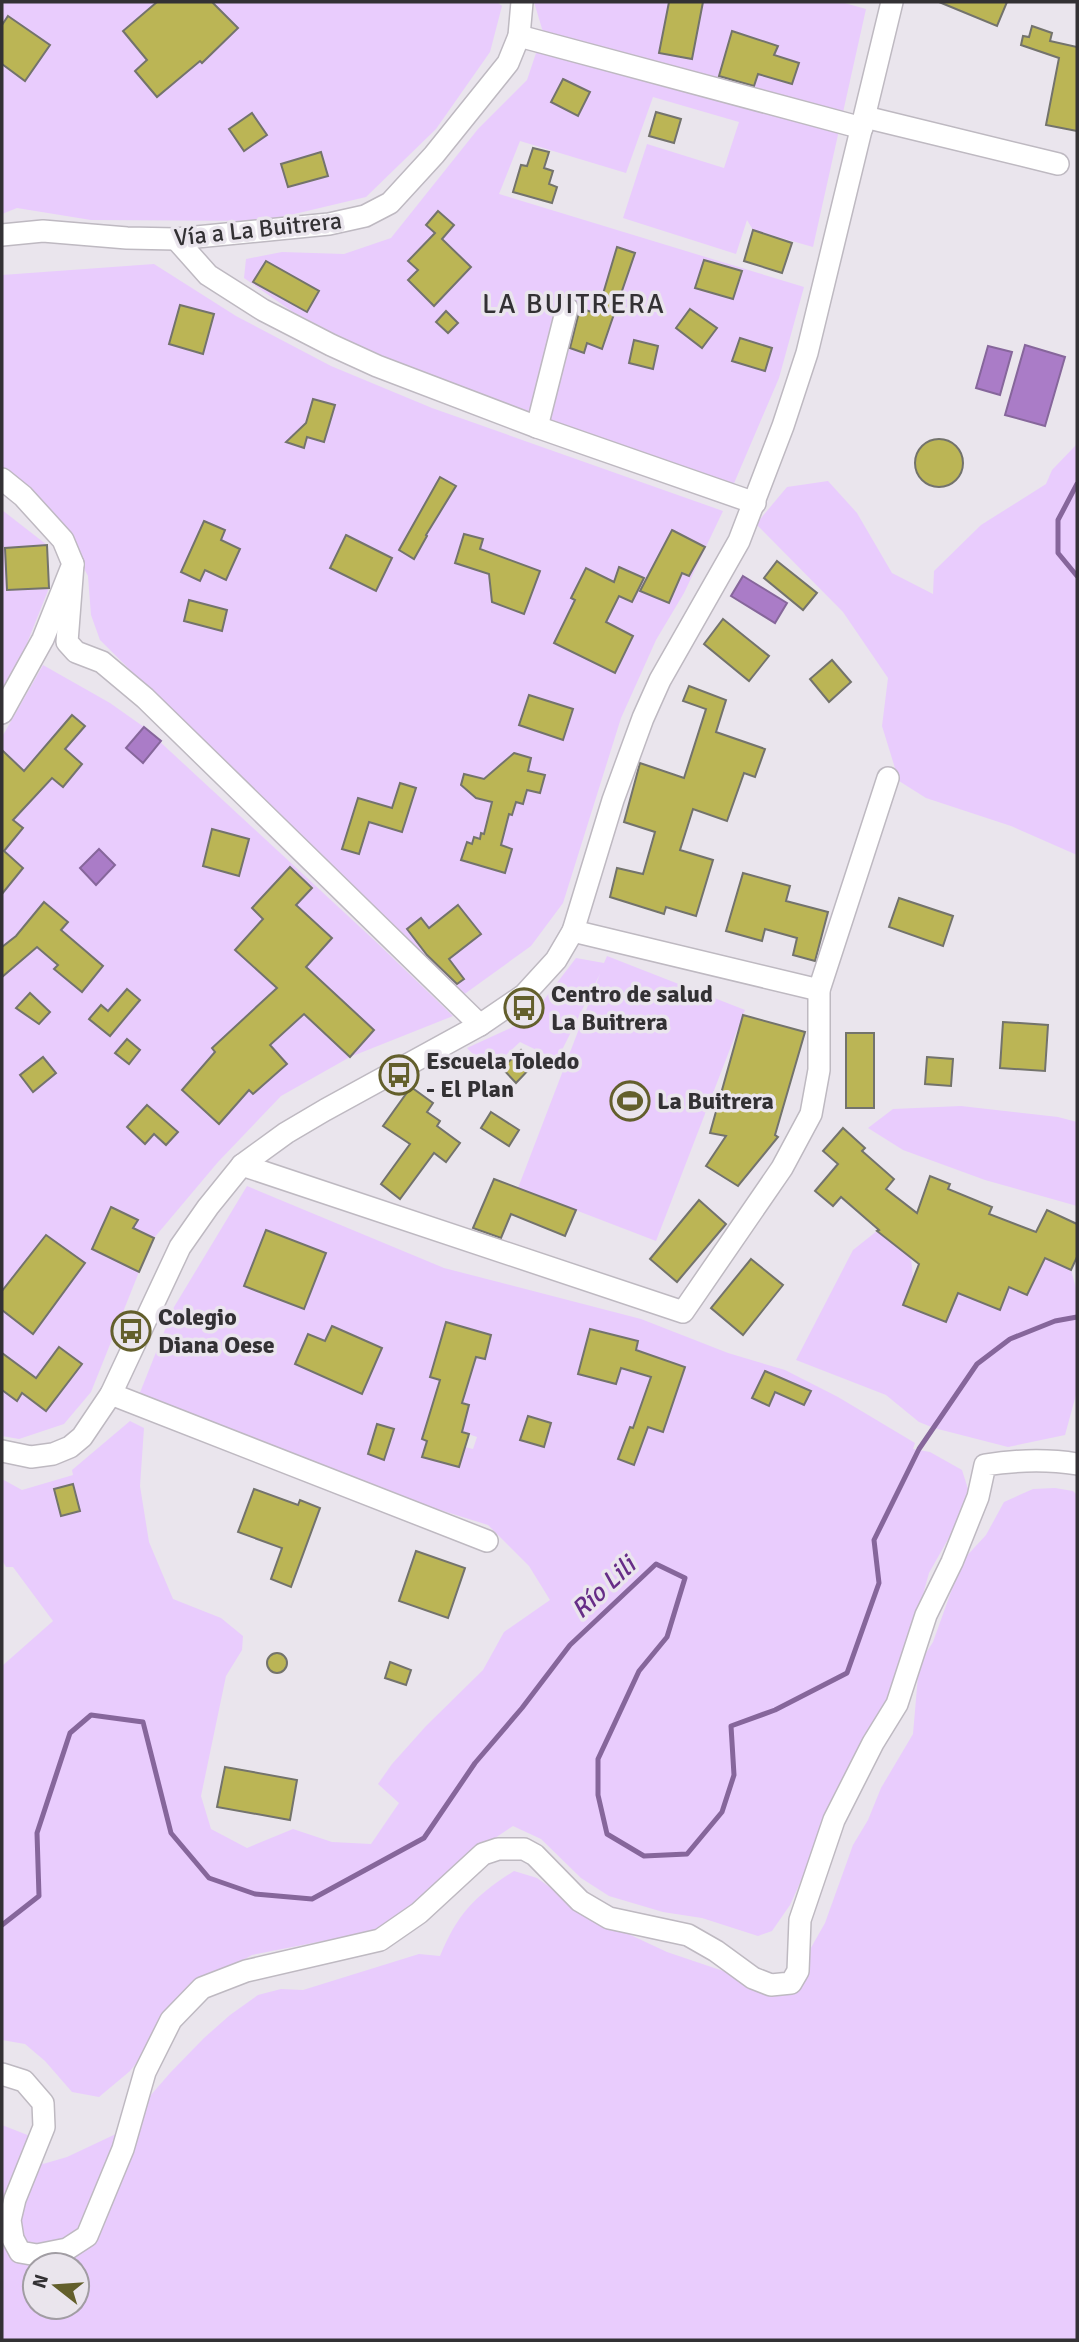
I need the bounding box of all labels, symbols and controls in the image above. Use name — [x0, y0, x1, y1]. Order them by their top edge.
street label: Vía a La Buitrera — [173, 205, 343, 253]
district label: LA BUITRERA — [482, 287, 666, 321]
place label: Centro de salud La Buitrera — [551, 979, 713, 1037]
bus stop icon: Centro de salud La Buitrera — [503, 987, 545, 1029]
place label: Escuela Toledo - El Plan — [426, 1046, 579, 1104]
bus stop icon: Escuela Toledo - El Plan — [378, 1054, 420, 1096]
sports icon: La Buitrera — [609, 1080, 651, 1122]
place label: La Buitrera — [657, 1086, 774, 1116]
place label: Colegio Diana Oese — [158, 1302, 275, 1360]
bus stop icon: Colegio Diana Oese — [110, 1310, 152, 1352]
water label: Río Lili — [565, 1548, 645, 1626]
north arrow — [21, 2251, 91, 2321]
text: N — [27, 2271, 54, 2291]

